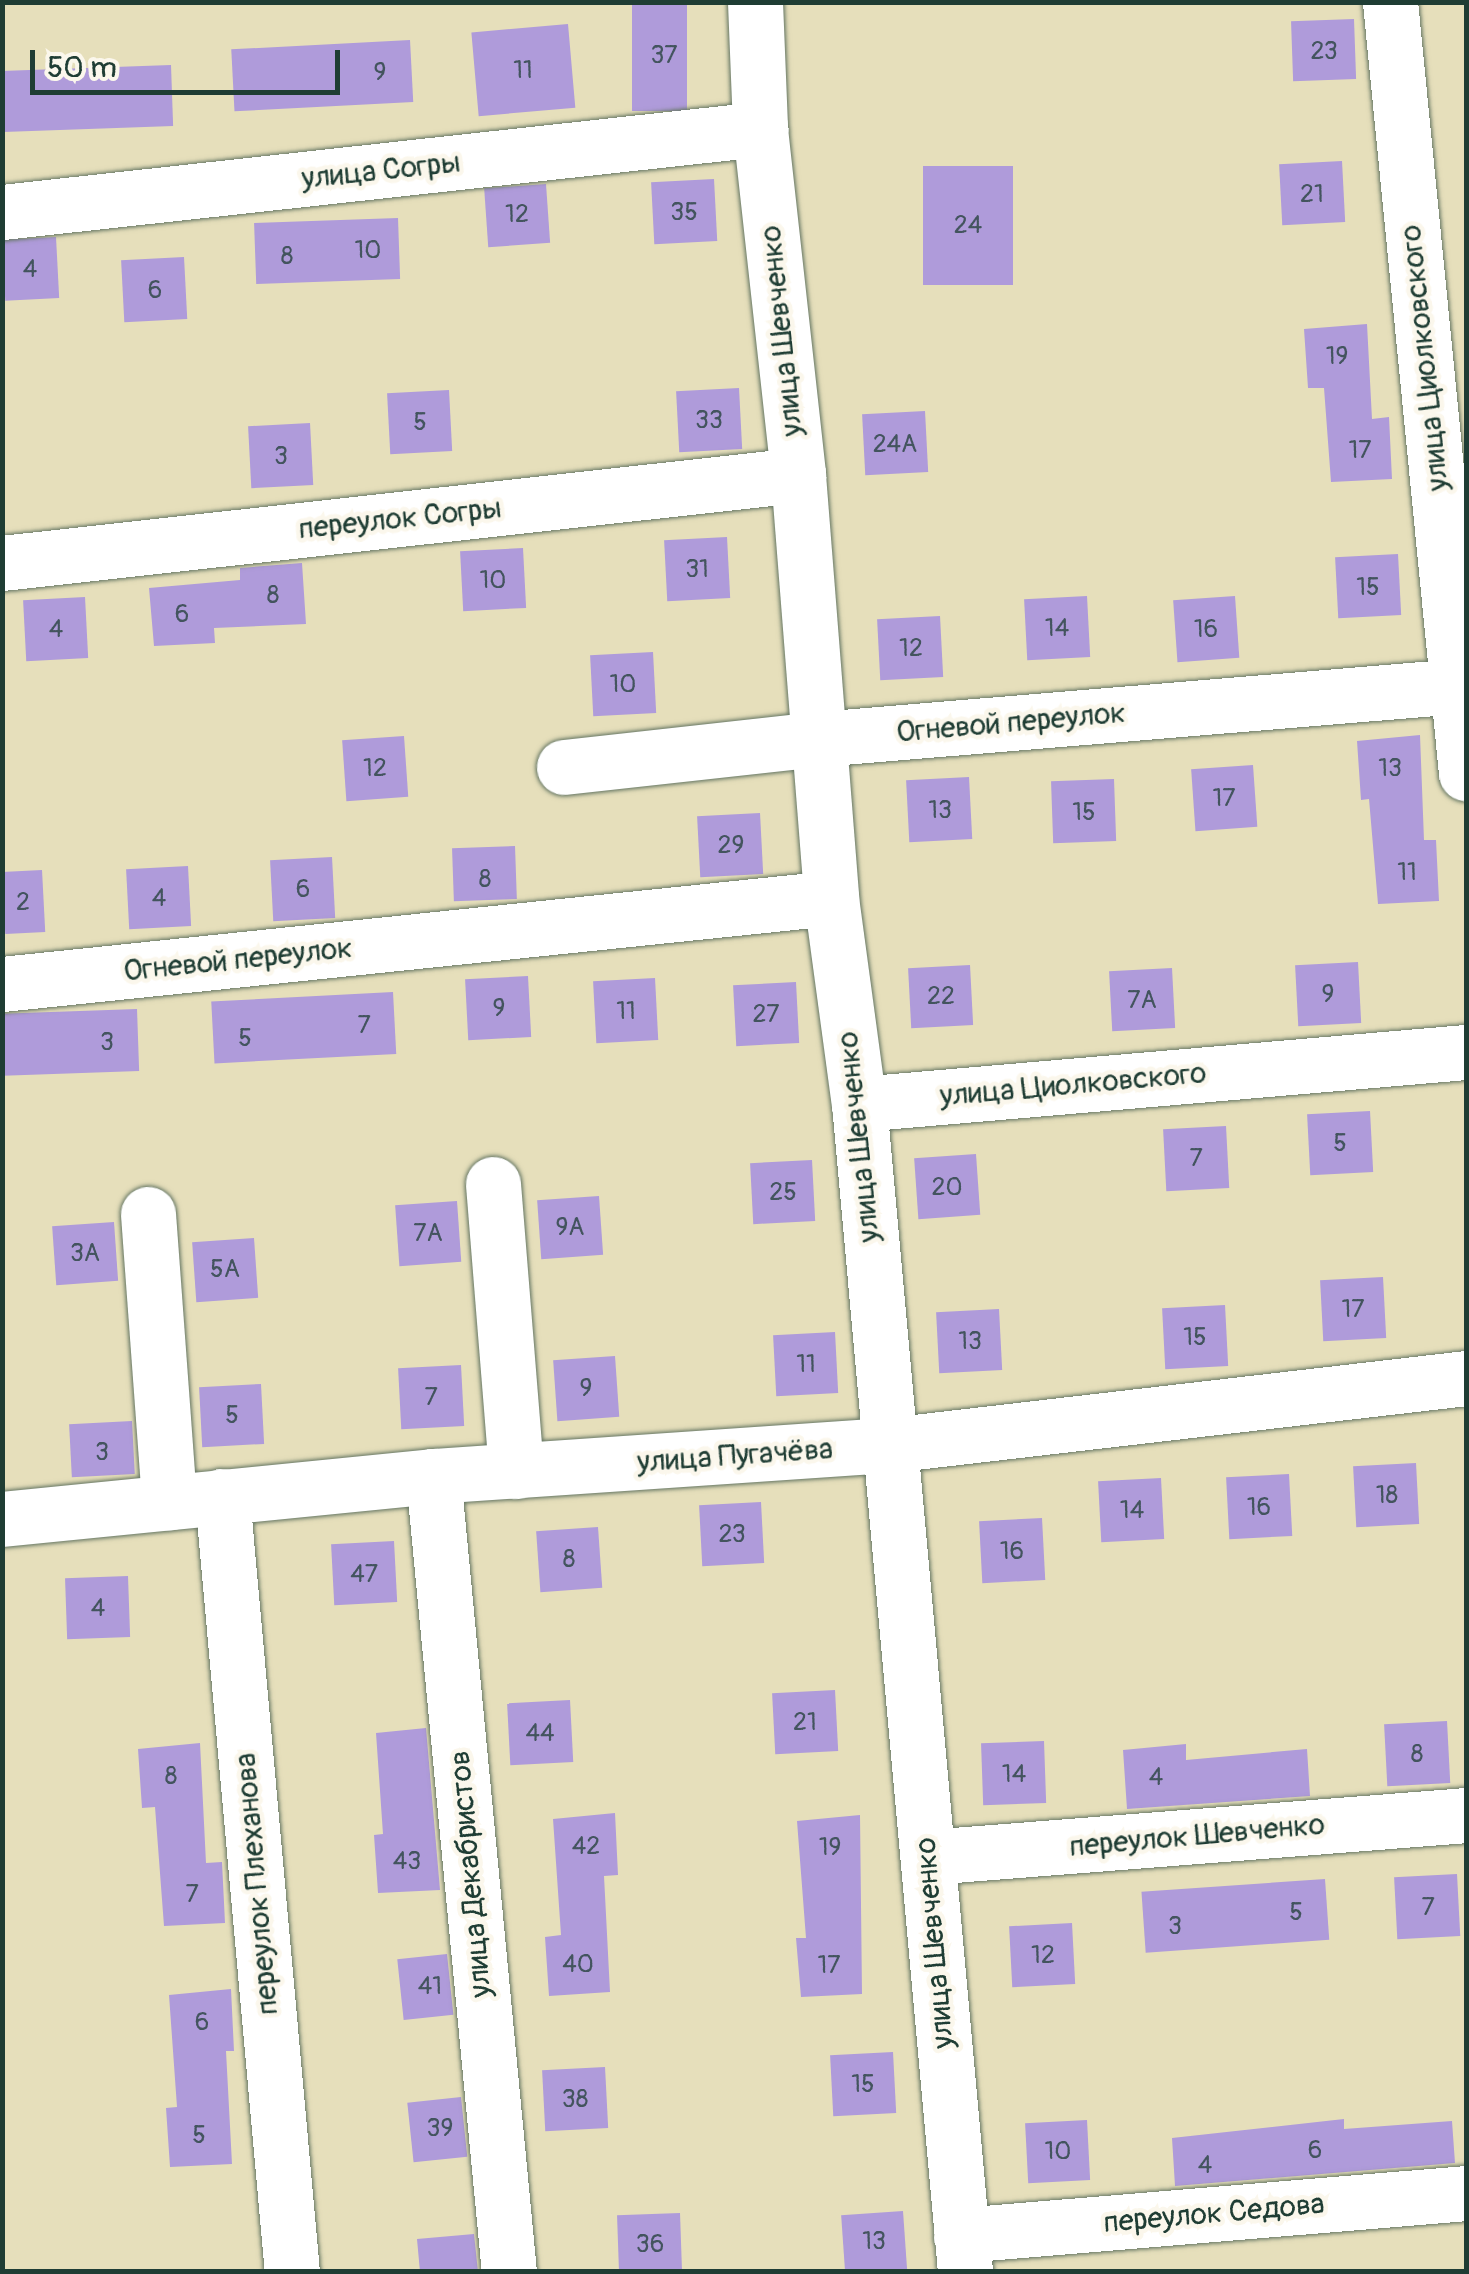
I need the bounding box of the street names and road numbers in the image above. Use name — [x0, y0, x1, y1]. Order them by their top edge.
street label: улица Согры — [300, 145, 462, 197]
street label: улица Циолковского — [1393, 223, 1457, 493]
street label: улица Шевченко — [753, 224, 811, 438]
street label: переулок Согры — [297, 490, 503, 548]
street label: Огневой переулок — [895, 695, 1127, 751]
street label: Огневой переулок — [122, 930, 354, 990]
street label: улица Шевченко — [830, 1030, 888, 1244]
street label: улица Циолковского — [938, 1055, 1208, 1115]
street label: улица Пугачёва — [636, 1431, 834, 1481]
street label: улица Декабристов — [442, 1749, 500, 1999]
street label: переулок Плеханова — [228, 1751, 286, 2017]
street label: переулок Шевченко — [1068, 1807, 1326, 1865]
street label: улица Шевченко — [908, 1836, 962, 2050]
street label: переулок Седова — [1102, 2186, 1326, 2242]

